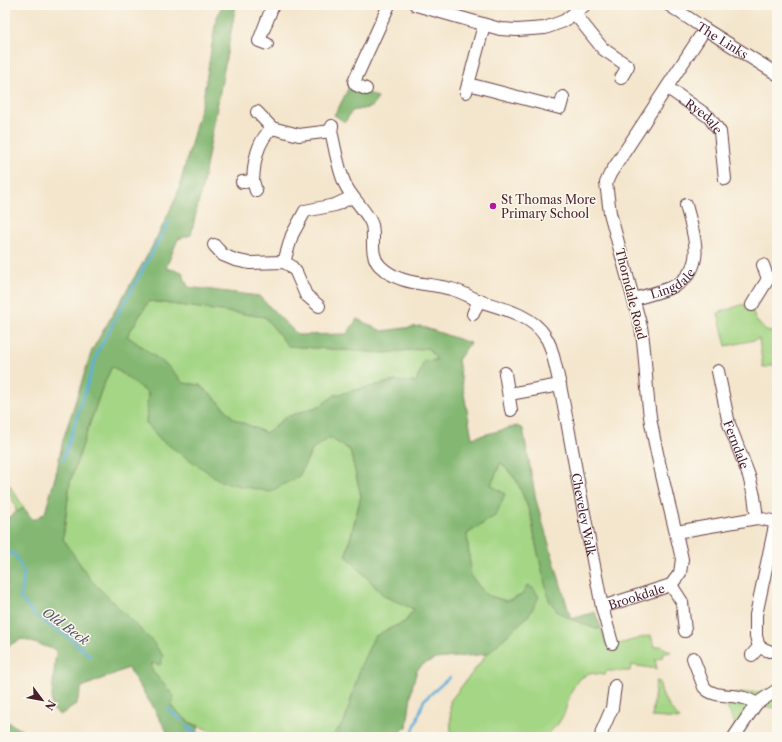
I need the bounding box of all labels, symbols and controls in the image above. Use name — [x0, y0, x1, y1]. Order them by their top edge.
street label: The Links — [694, 18, 751, 62]
street label: Ryedale — [683, 95, 726, 137]
place label: St Thomas More Primary School — [501, 192, 596, 221]
marker: St Thomas More Primary School — [488, 201, 498, 211]
street label: Thorndale Road — [612, 247, 650, 342]
street label: Lingdale — [648, 265, 698, 301]
street label: Ferndale — [721, 418, 753, 471]
street label: Cheveley Walk — [569, 472, 600, 558]
street label: Brookdale — [606, 580, 667, 612]
water label: Old Beck — [40, 604, 93, 648]
north arrow — [22, 680, 62, 720]
text: N — [42, 698, 59, 713]

